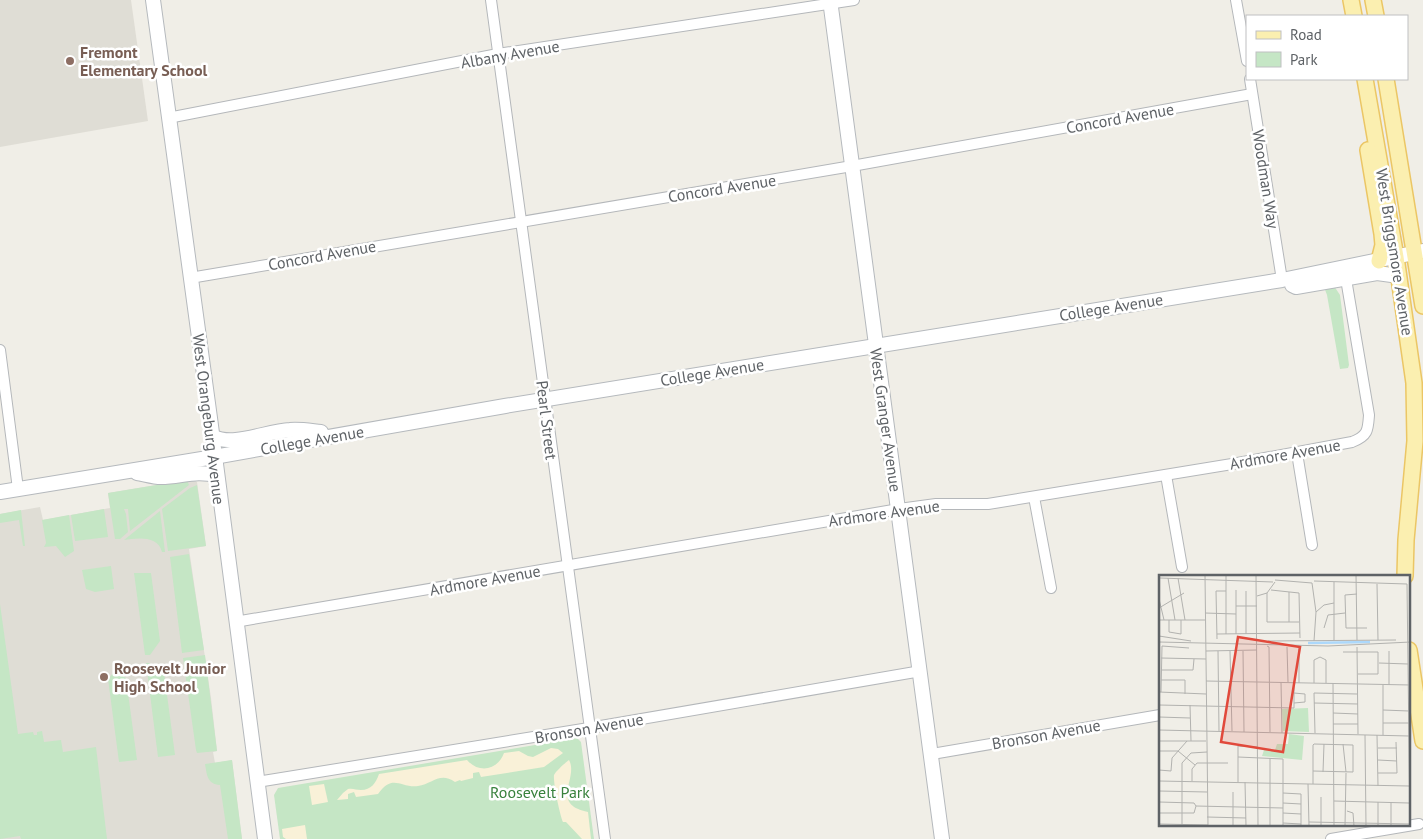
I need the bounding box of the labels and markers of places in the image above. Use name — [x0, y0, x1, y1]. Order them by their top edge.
place label: Fremont Elementary School — [80, 42, 207, 80]
marker: Fremont Elementary School — [64, 55, 76, 67]
place label: Roosevelt Junior High School — [114, 658, 226, 696]
marker: Roosevelt Junior High School — [98, 671, 110, 683]

